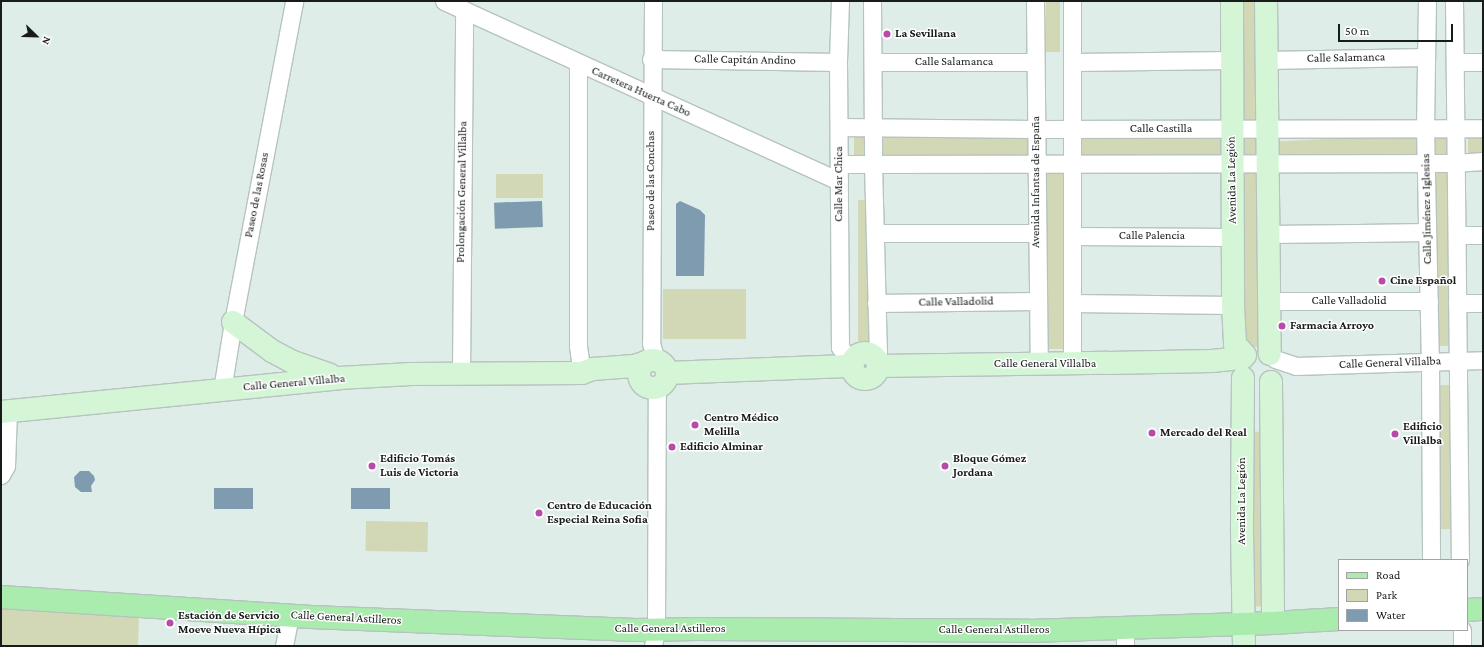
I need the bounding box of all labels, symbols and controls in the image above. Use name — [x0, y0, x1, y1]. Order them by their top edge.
north arrow — [16, 16, 56, 56]
scale bar — [1340, 16, 1455, 42]
text: 50 m — [1345, 24, 1369, 38]
place label: La Sevillana — [895, 27, 956, 41]
marker: La Sevillana — [882, 29, 892, 39]
text: N — [40, 35, 54, 46]
street label: Calle Salamanca — [1307, 50, 1385, 66]
street label: Calle Capitán Andino — [694, 52, 796, 68]
street label: Calle Salamanca — [915, 55, 993, 69]
street label: Carretera Huerta Cabo — [589, 64, 693, 120]
street label: Avenida Infantas de España — [1029, 116, 1043, 248]
street label: Prolongación General Villalba — [454, 121, 470, 263]
street label: Calle Castilla — [1130, 122, 1192, 136]
street label: Paseo de las Conchas — [644, 131, 658, 231]
street label: Avenida La Legión — [1224, 136, 1240, 224]
street label: Calle Mar Chica — [832, 146, 846, 222]
street label: Paseo de las Rosas — [242, 151, 272, 239]
street label: Calle Jiménez e Iglesias — [1419, 154, 1435, 264]
street label: Calle Palencia — [1119, 229, 1185, 243]
place label: Cine Español — [1390, 274, 1456, 288]
marker: Cine Español — [1377, 276, 1387, 286]
street label: Calle Valladolid — [918, 294, 994, 310]
street label: Calle Valladolid — [1312, 294, 1386, 308]
place label: Farmacia Arroyo — [1290, 319, 1374, 333]
marker: Farmacia Arroyo — [1277, 321, 1287, 331]
street label: Calle General Villalba — [1339, 354, 1441, 372]
street label: Calle General Villalba — [994, 357, 1096, 371]
street label: Calle General Villalba — [242, 371, 346, 395]
place label: Centro Médico Melilla — [704, 411, 779, 439]
marker: Centro Médico Melilla — [689, 419, 701, 431]
place label: Edificio Villalba — [1403, 420, 1442, 448]
place label: Mercado del Real — [1160, 426, 1247, 440]
marker: Mercado del Real — [1147, 428, 1157, 438]
marker: Edificio Villalba — [1390, 429, 1400, 439]
place label: Edificio Alminar — [680, 440, 763, 454]
marker: Edificio Alminar — [667, 442, 677, 452]
place label: Edificio Tomás Luis de Victoria — [380, 452, 459, 480]
place label: Bloque Gómez Jordana — [953, 452, 1026, 480]
street label: Avenida La Legión — [1235, 457, 1249, 545]
marker: Edificio Tomás Luis de Victoria — [367, 461, 377, 471]
marker: Bloque Gómez Jordana — [940, 461, 950, 471]
place label: Centro de Educación Especial Reina Sofia — [547, 499, 652, 527]
marker: Centro de Educación Especial Reina Sofia — [534, 508, 544, 518]
legend — [1338, 559, 1468, 631]
text: Road — [1376, 568, 1400, 582]
text: Park — [1376, 588, 1397, 602]
street label: Calle General Astilleros — [290, 608, 402, 628]
text: Water — [1376, 608, 1405, 622]
place label: Estación de Servicio Moeve Nueva Hípica — [178, 609, 281, 637]
marker: Estación de Servicio Moeve Nueva Hípica — [165, 618, 175, 628]
street label: Calle General Astilleros — [615, 622, 725, 636]
street label: Calle General Astilleros — [939, 623, 1049, 637]

